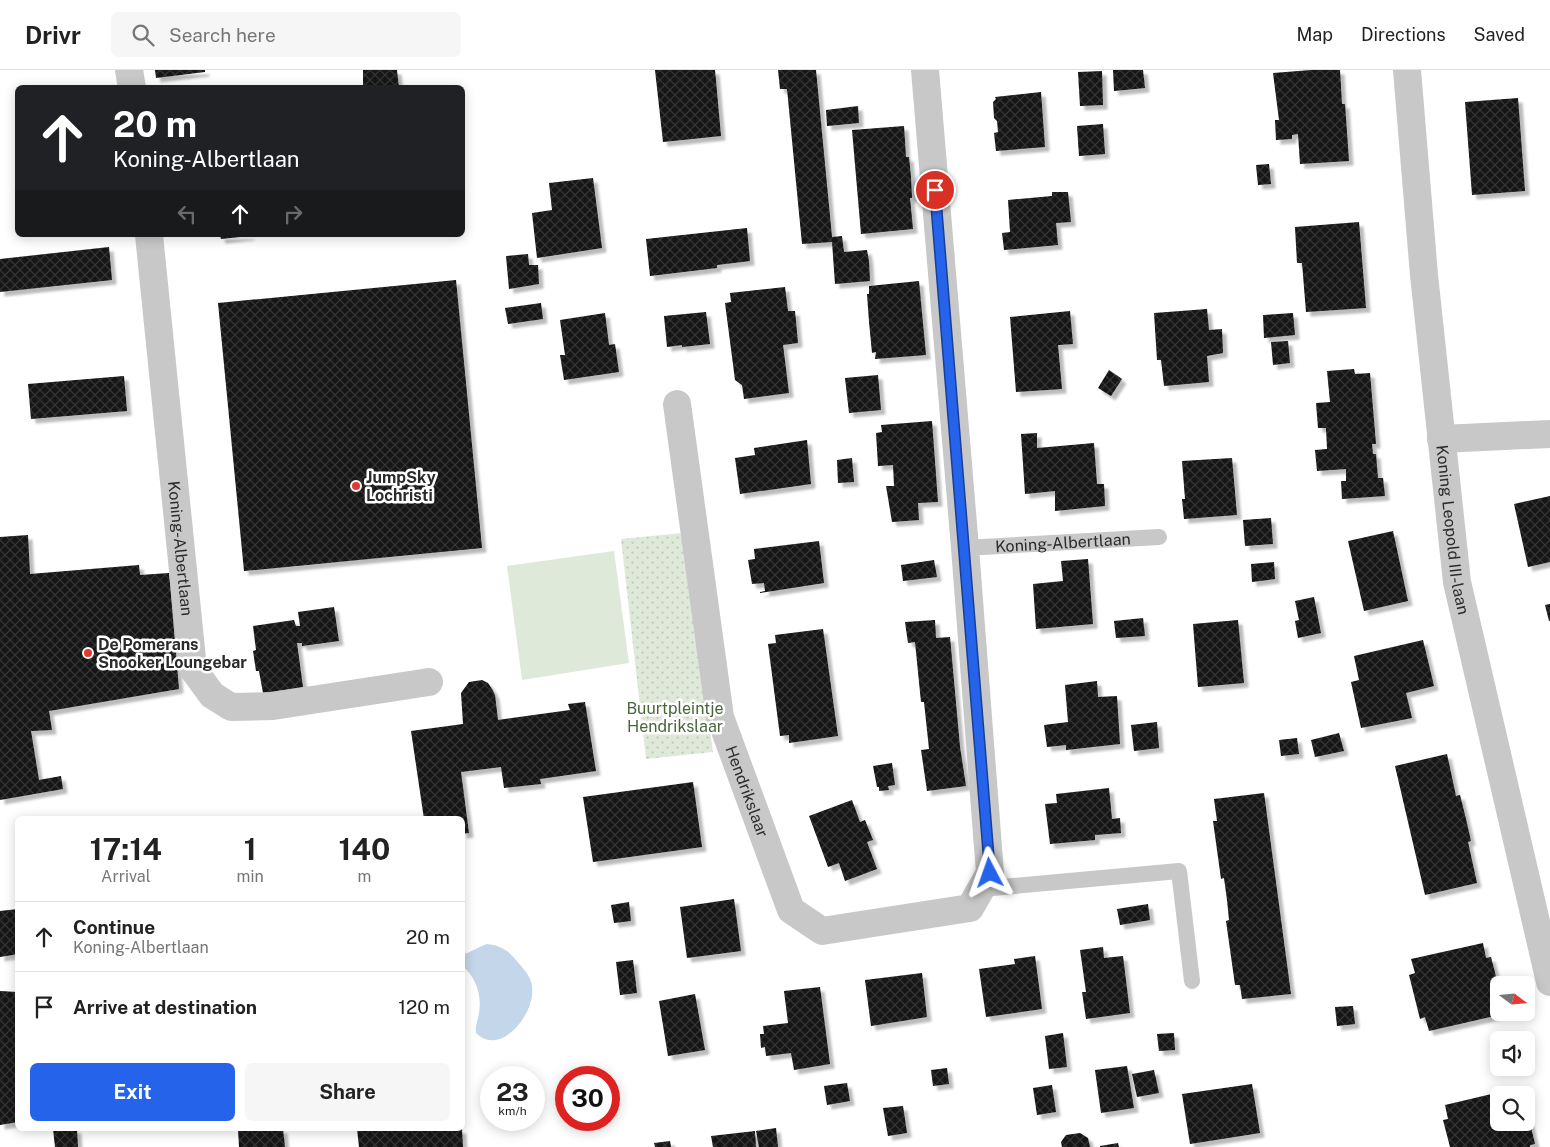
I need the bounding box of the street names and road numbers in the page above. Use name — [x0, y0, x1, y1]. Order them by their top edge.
street label: Koning Leopold III-laan — [1432, 444, 1473, 616]
street label: Koning-Albertlaan — [164, 480, 197, 617]
street label: Koning-Albertlaan — [995, 530, 1131, 556]
street label: Hendrikslaar — [721, 743, 772, 840]

